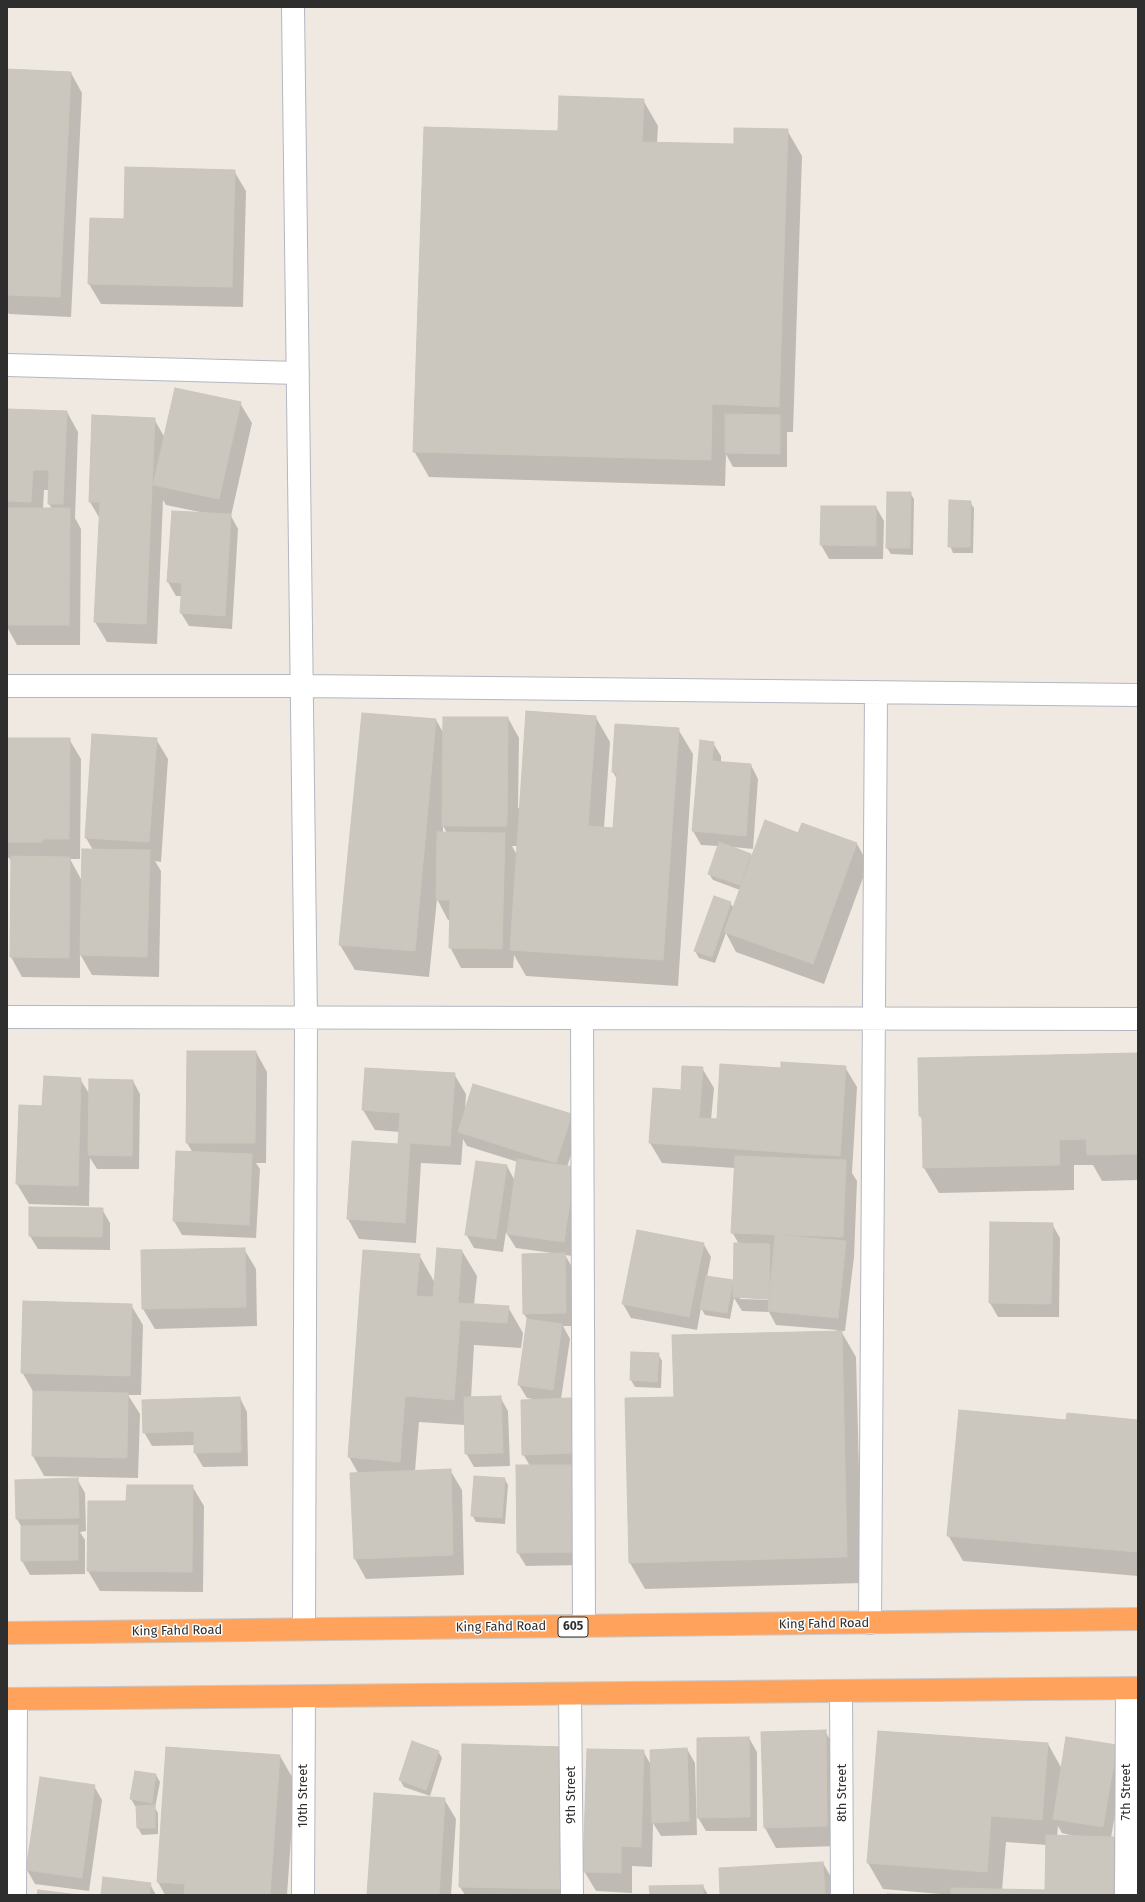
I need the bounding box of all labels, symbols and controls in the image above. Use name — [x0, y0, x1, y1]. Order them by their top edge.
street label: King Fahd Road — [779, 1615, 869, 1633]
road number: 605 — [558, 1617, 588, 1637]
street label: King Fahd Road — [456, 1618, 546, 1636]
street label: King Fahd Road — [132, 1622, 222, 1640]
street label: 10th Street — [295, 1764, 311, 1828]
street label: 8th Street — [834, 1764, 850, 1822]
street label: 7th Street — [1118, 1764, 1134, 1820]
street label: 9th Street — [563, 1766, 579, 1824]

